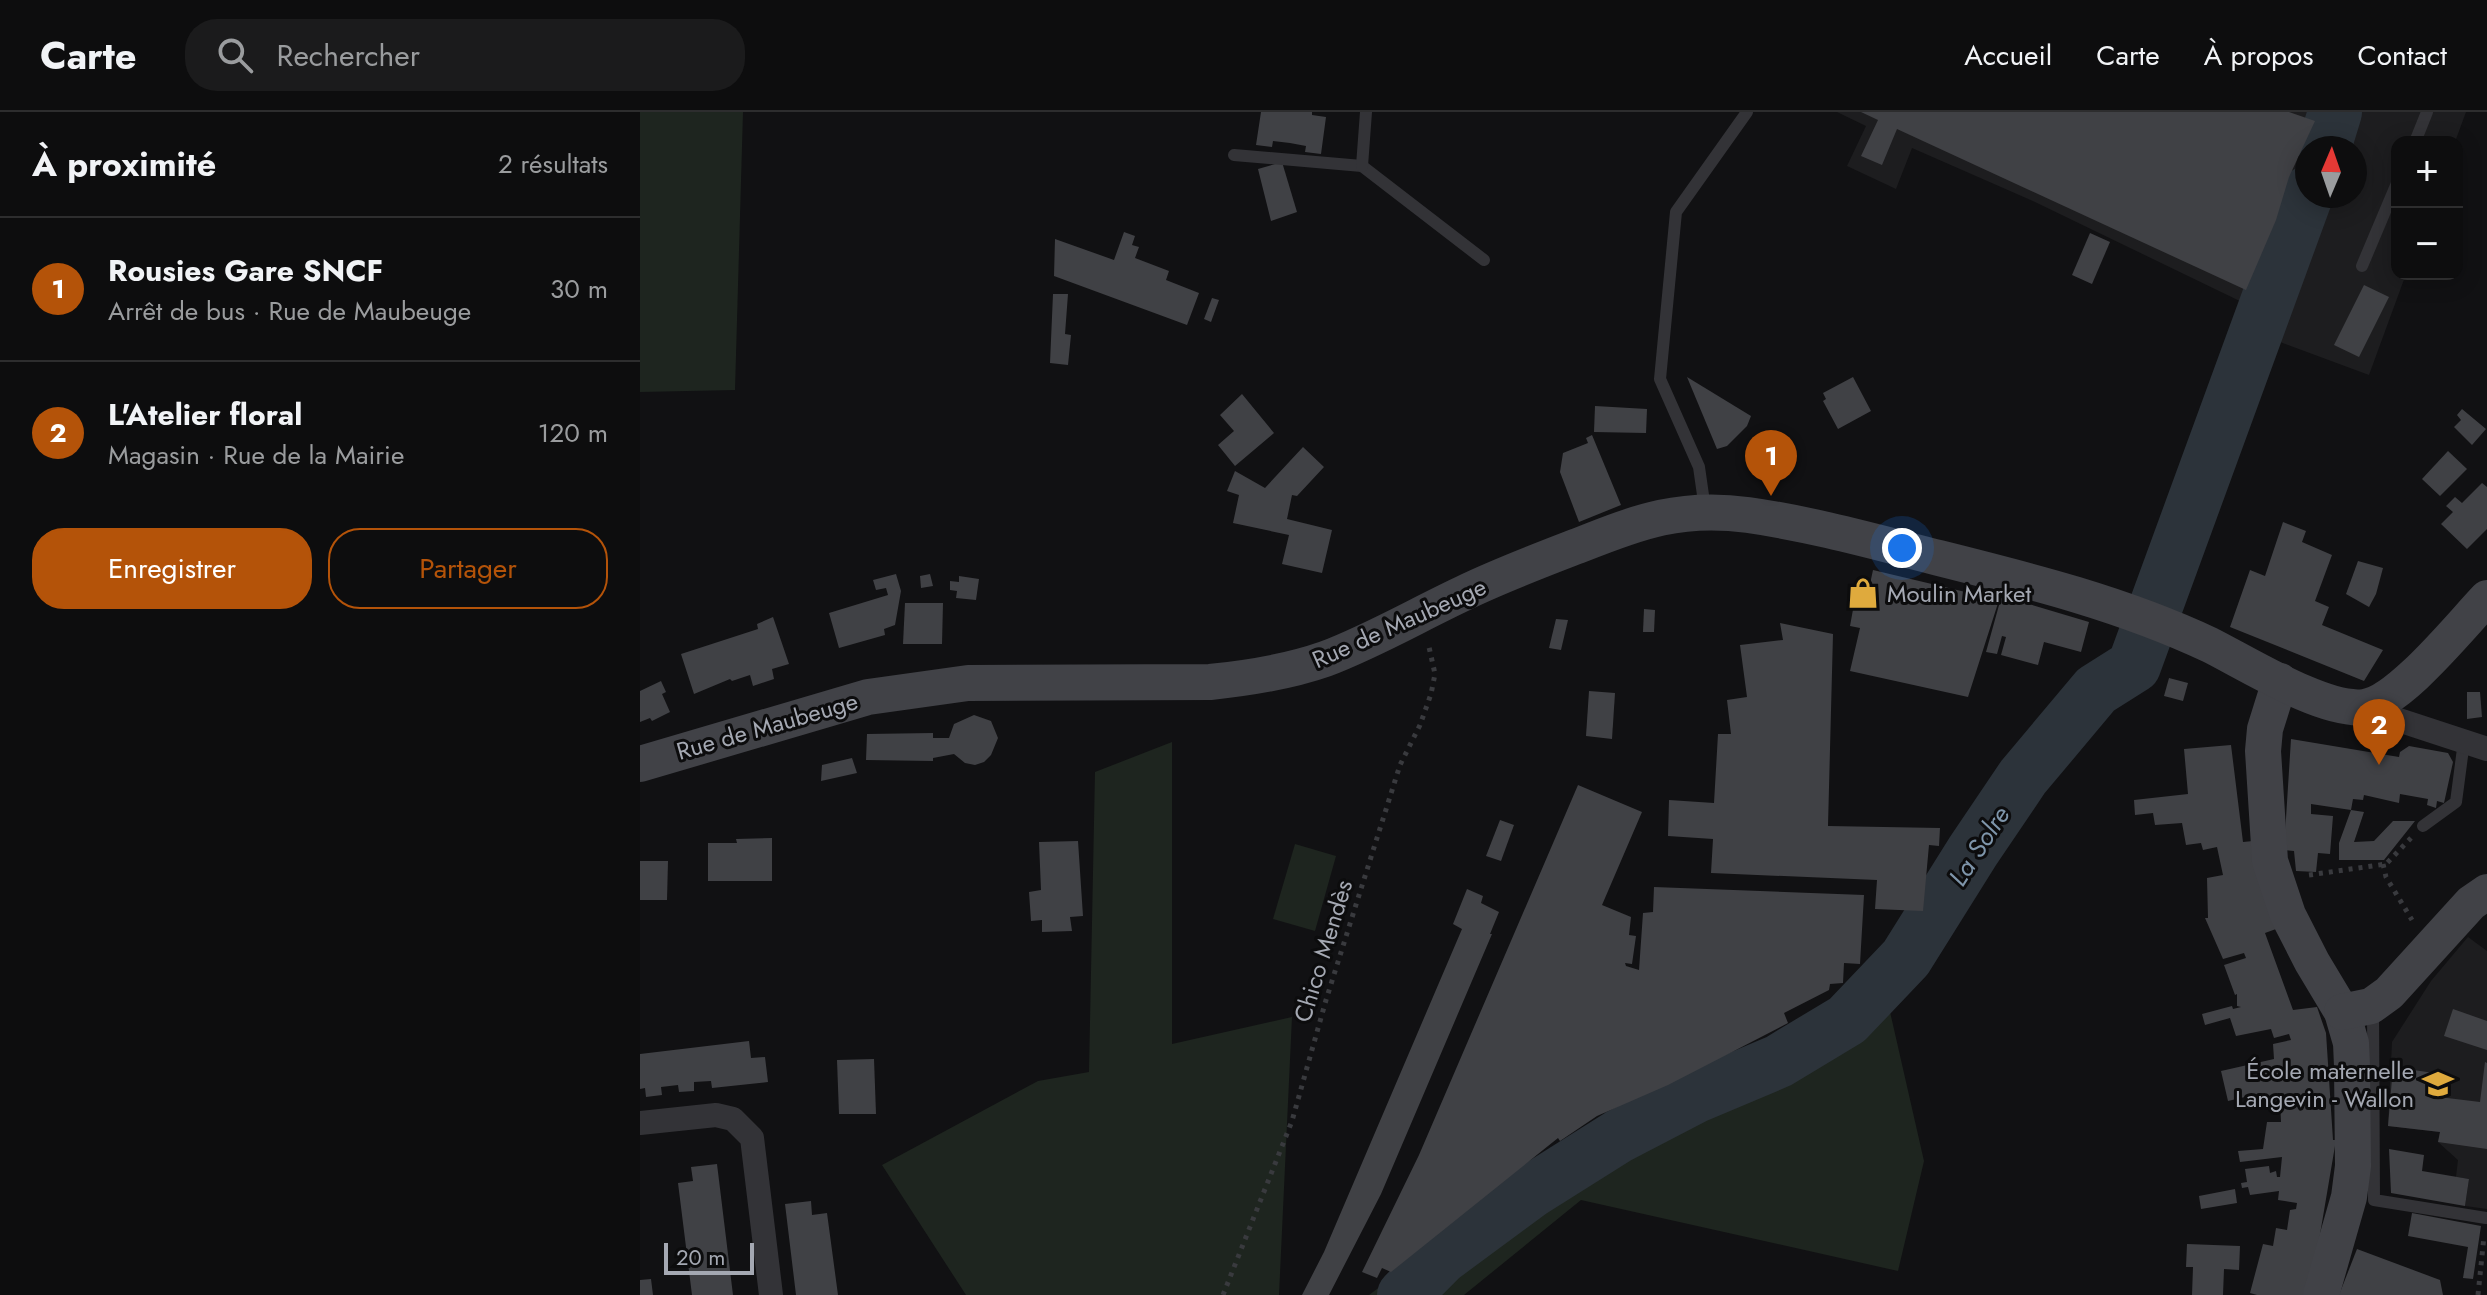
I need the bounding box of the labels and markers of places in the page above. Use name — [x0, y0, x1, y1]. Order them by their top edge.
pin: 1 — [1745, 430, 1797, 496]
shop icon: Moulin Market — [1846, 576, 1880, 610]
place label: Moulin Market — [1887, 576, 2031, 611]
pin: 2 — [2353, 699, 2405, 765]
place label: École maternelle Langevin - Wallon — [2235, 1053, 2414, 1116]
school or university icon: École maternelle Langevin - Wallon — [2421, 1067, 2455, 1101]

